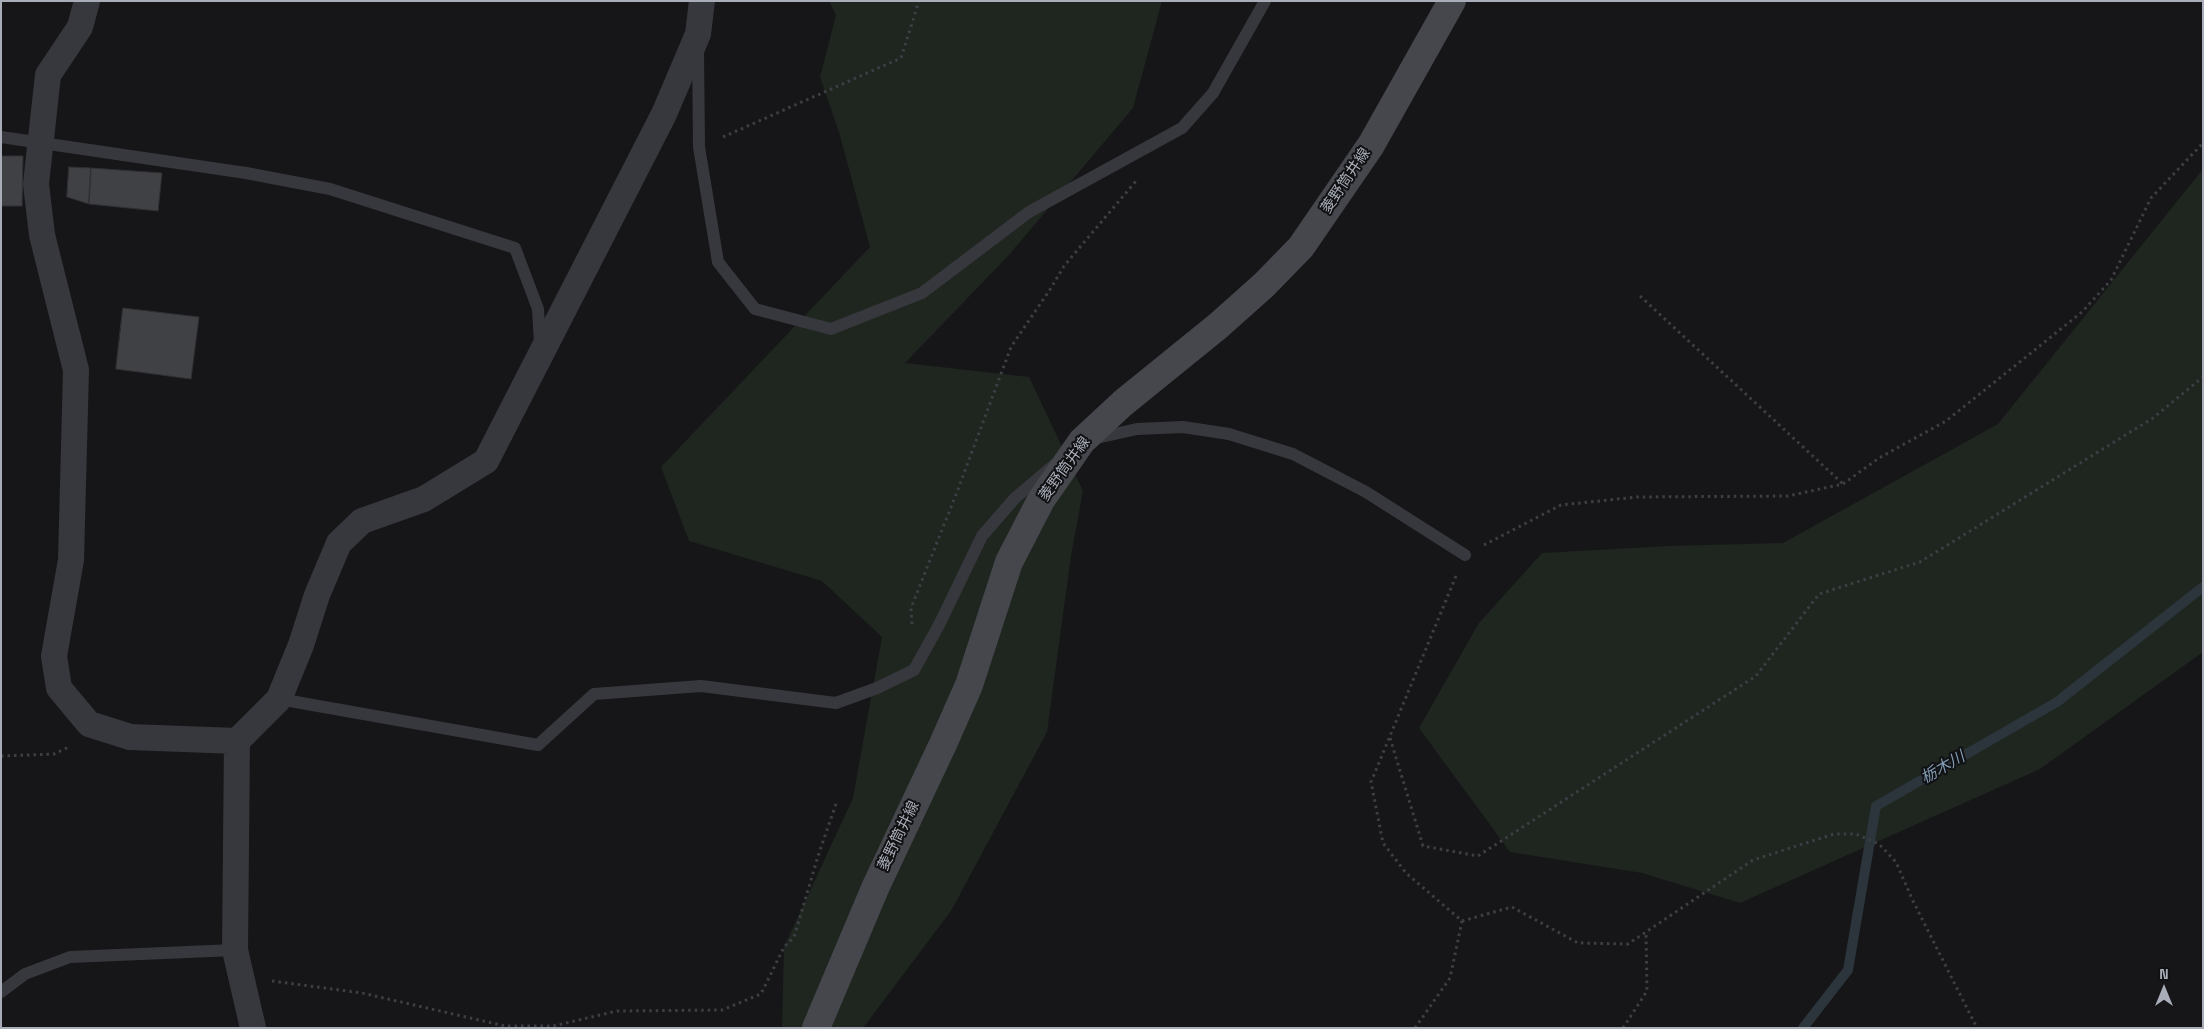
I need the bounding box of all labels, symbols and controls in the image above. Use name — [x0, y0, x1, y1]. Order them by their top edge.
street label: 菱野筒井線 — [1318, 145, 1374, 217]
street label: 菱野筒井線 — [1036, 433, 1094, 505]
water label: 栃木川 — [1917, 748, 1969, 788]
street label: 菱野筒井線 — [874, 798, 924, 874]
north arrow — [2139, 964, 2189, 1014]
text: N — [2159, 965, 2169, 983]

